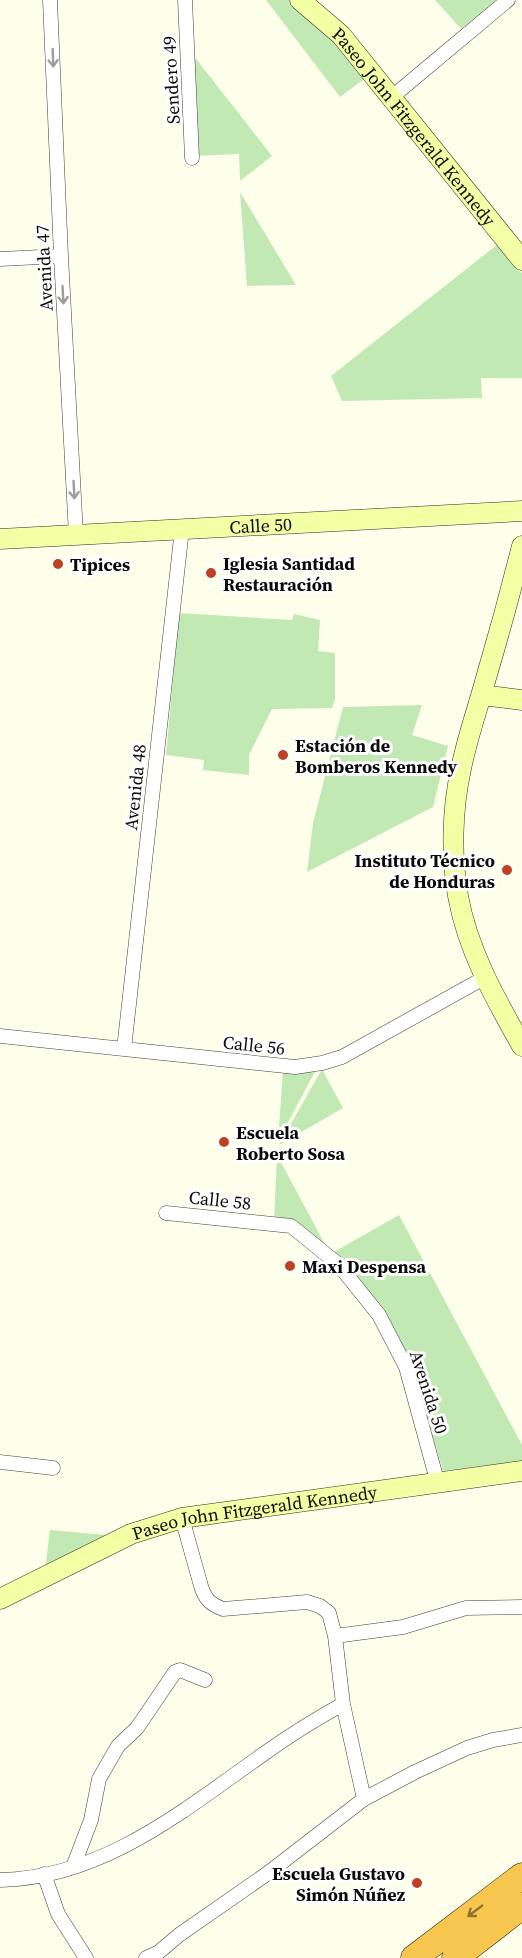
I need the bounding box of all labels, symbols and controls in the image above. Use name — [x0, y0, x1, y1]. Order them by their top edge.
street label: Paseo John Fitzgerald Kennedy — [327, 21, 502, 231]
street label: Sendero 49 — [156, 35, 186, 125]
one-way arrow — [47, 48, 58, 68]
street label: Avenida 47 — [29, 224, 59, 312]
one-way arrow — [58, 285, 69, 305]
one-way arrow — [68, 479, 79, 499]
street label: Calle 50 — [229, 511, 293, 539]
place label: Iglesia Santidad Restauración — [223, 551, 355, 597]
place label: Tipices — [70, 552, 130, 577]
marker: Tipices — [51, 557, 65, 571]
marker: Iglesia Santidad Restauración — [204, 566, 218, 580]
place label: Estación de Bomberos Kennedy — [295, 733, 458, 779]
street label: Avenida 48 — [118, 743, 152, 831]
marker: Estación de Bomberos Kennedy — [276, 748, 290, 762]
place label: Instituto Técnico de Honduras — [354, 848, 495, 894]
marker: Instituto Técnico de Honduras — [500, 863, 514, 877]
street label: Calle 56 — [222, 1029, 286, 1061]
place label: Escuela Roberto Sosa — [236, 1120, 345, 1166]
marker: Escuela Roberto Sosa — [217, 1135, 231, 1149]
street label: Calle 58 — [188, 1184, 252, 1216]
place label: Maxi Despensa — [302, 1254, 427, 1279]
marker: Maxi Despensa — [283, 1259, 297, 1273]
street label: Avenida 50 — [404, 1347, 454, 1437]
street label: Paseo John Fitzgerald Kennedy — [129, 1479, 379, 1545]
place label: Escuela Gustavo Simón Núñez — [272, 1861, 406, 1907]
marker: Escuela Gustavo Simón Núñez — [410, 1876, 424, 1890]
one-way arrow — [468, 1905, 484, 1917]

